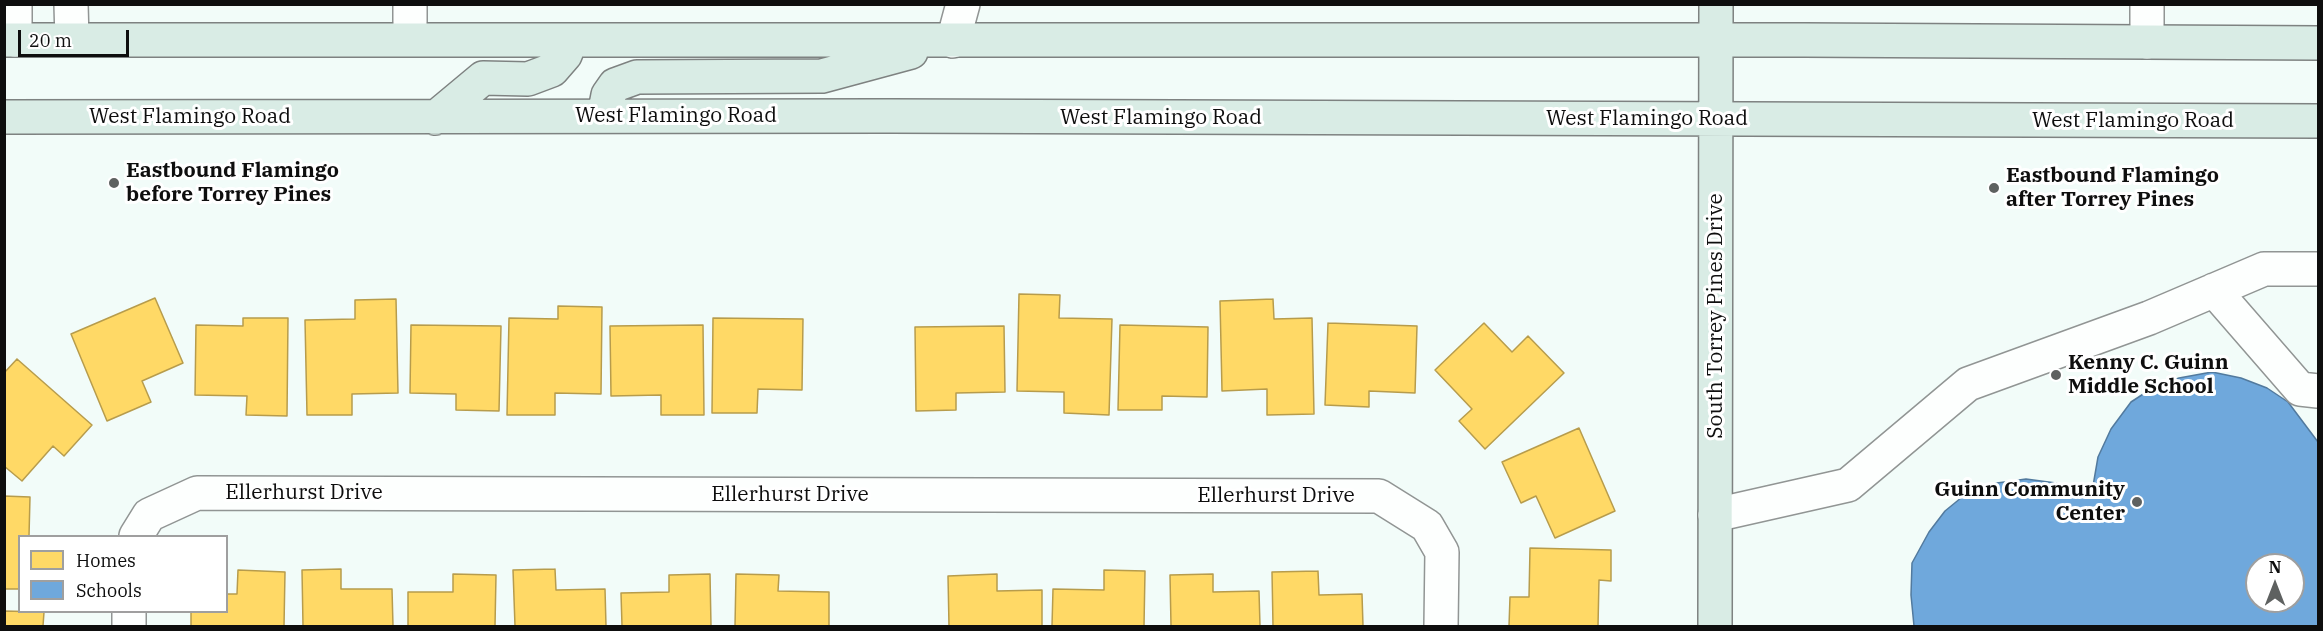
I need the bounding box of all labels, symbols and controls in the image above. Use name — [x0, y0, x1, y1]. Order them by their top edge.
scale bar — [21, 18, 132, 56]
text: 20 m — [29, 29, 72, 52]
street label: West Flamingo Road — [575, 103, 777, 129]
street label: West Flamingo Road — [89, 104, 291, 130]
street label: West Flamingo Road — [1060, 105, 1262, 131]
street label: West Flamingo Road — [1546, 106, 1748, 132]
street label: West Flamingo Road — [2032, 108, 2234, 134]
place label: Eastbound Flamingo before Torrey Pines — [126, 158, 339, 208]
place label: Eastbound Flamingo after Torrey Pines — [2006, 163, 2219, 213]
marker: Eastbound Flamingo before Torrey Pines — [107, 176, 121, 190]
marker: Eastbound Flamingo after Torrey Pines — [1987, 181, 2001, 195]
street label: South Torrey Pines Drive — [1703, 193, 1729, 439]
place label: Kenny C. Guinn Middle School — [2068, 350, 2229, 400]
marker: Kenny C. Guinn Middle School — [2049, 368, 2063, 382]
place label: Guinn Community Center — [1934, 477, 2125, 527]
street label: Ellerhurst Drive — [225, 480, 383, 506]
street label: Ellerhurst Drive — [711, 482, 869, 508]
street label: Ellerhurst Drive — [1197, 483, 1355, 509]
marker: Guinn Community Center — [2130, 495, 2144, 509]
legend — [18, 535, 228, 613]
text: Homes — [76, 549, 136, 572]
north arrow — [2245, 553, 2305, 613]
text: N — [2269, 557, 2281, 577]
text: Schools — [76, 579, 142, 602]

